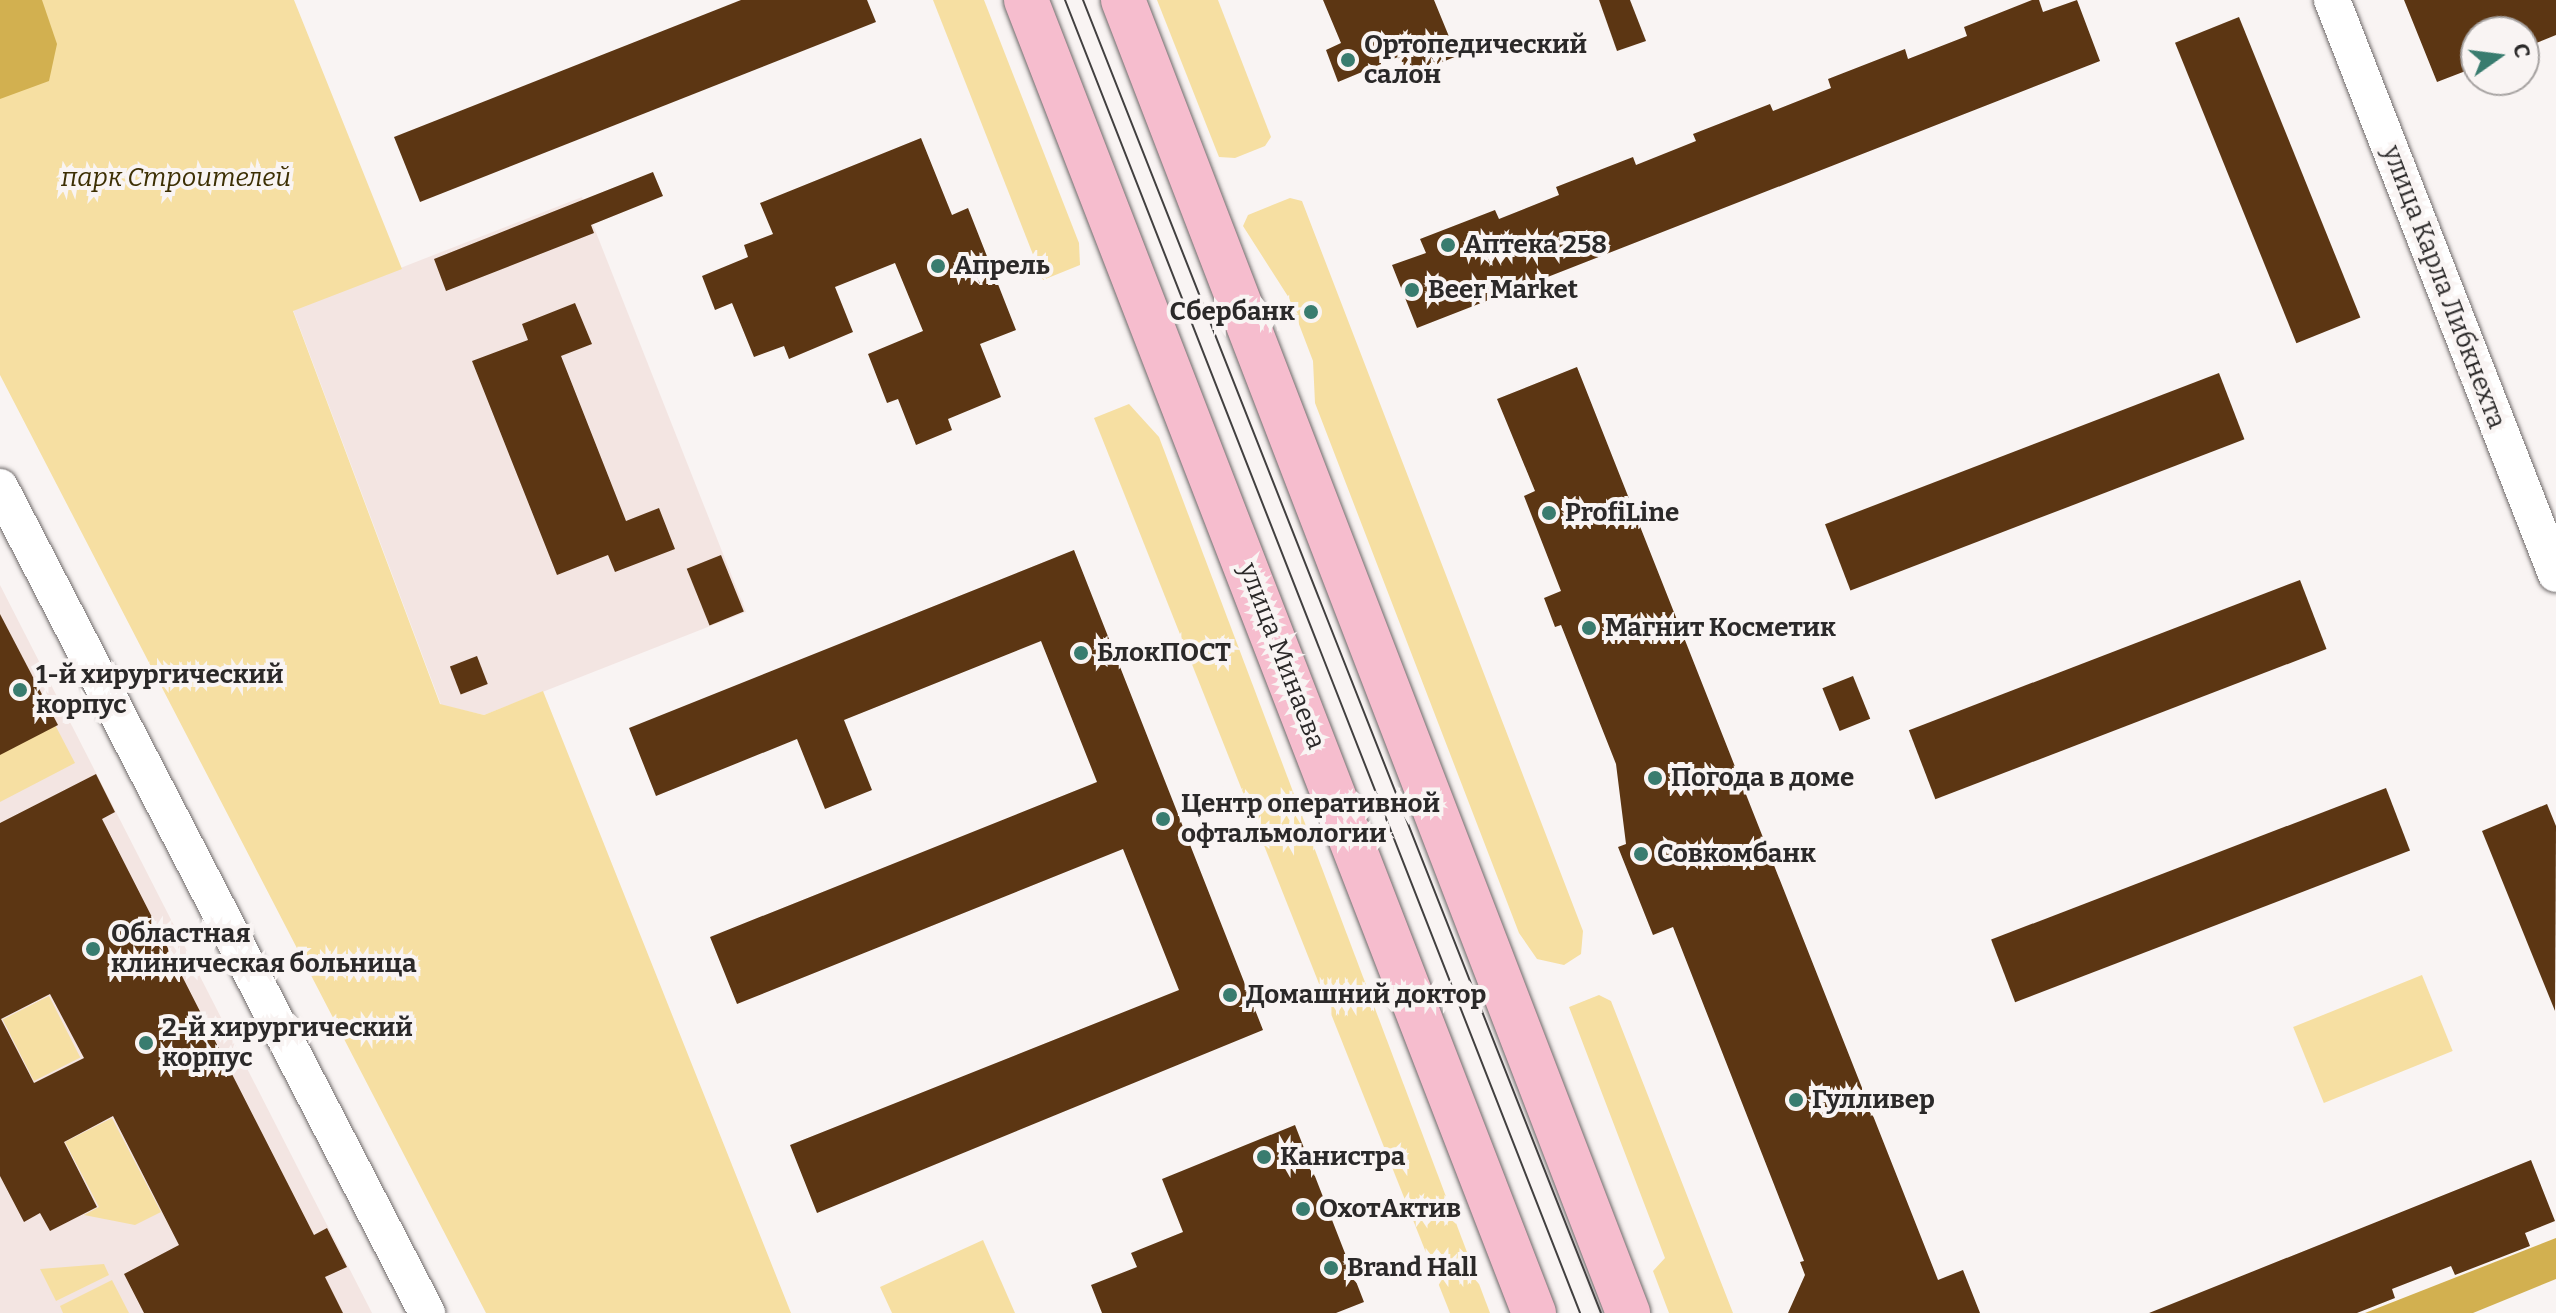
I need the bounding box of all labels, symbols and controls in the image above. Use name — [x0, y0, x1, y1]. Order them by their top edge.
north arrow — [2460, 16, 2540, 96]
place label: Ортопедический салон — [1364, 29, 1587, 90]
text: С — [2507, 41, 2537, 61]
marker: Ортопедический салон — [1339, 51, 1357, 69]
street label: улица Карла Либкнехта — [2376, 141, 2512, 433]
park label: парк Строителей — [61, 162, 291, 194]
place label: Аптека 258 — [1464, 229, 1607, 261]
marker: Аптека 258 — [1439, 236, 1457, 254]
place label: Апрель — [954, 250, 1050, 282]
marker: Апрель — [929, 257, 947, 275]
place label: Beer Market — [1428, 274, 1578, 306]
marker: Beer Market — [1403, 281, 1421, 299]
place label: Сбербанк — [1170, 296, 1295, 328]
marker: Сбербанк — [1302, 303, 1320, 321]
place label: ProfiLine — [1565, 497, 1679, 529]
marker: ProfiLine — [1540, 504, 1558, 522]
street label: улица Минаева — [1232, 559, 1332, 753]
place label: Магнит Косметик — [1605, 612, 1836, 644]
marker: Магнит Косметик — [1580, 619, 1598, 637]
place label: БлокПОСТ — [1097, 637, 1231, 669]
marker: БлокПОСТ — [1072, 644, 1090, 662]
place label: 1-й хирургический корпус — [36, 659, 283, 720]
marker: 1-й хирургический корпус — [11, 681, 29, 699]
place label: Погода в доме — [1671, 762, 1854, 794]
marker: Погода в доме — [1646, 769, 1664, 787]
place label: Центр оперативной офтальмологии — [1181, 788, 1440, 850]
marker: Центр оперативной офтальмологии — [1152, 808, 1174, 830]
place label: Совкомбанк — [1657, 838, 1816, 870]
marker: Совкомбанк — [1632, 845, 1650, 863]
place label: Областная клиническая больница — [111, 918, 417, 980]
marker: Областная клиническая больница — [82, 938, 104, 960]
place label: Домашний доктор — [1246, 979, 1486, 1011]
marker: Домашний доктор — [1221, 986, 1239, 1004]
place label: 2-й хирургический корпус — [162, 1012, 413, 1074]
marker: 2-й хирургический корпус — [137, 1034, 155, 1052]
place label: Гулливер — [1812, 1084, 1935, 1116]
marker: Гулливер — [1787, 1091, 1805, 1109]
place label: Канистра — [1280, 1141, 1405, 1173]
marker: Канистра — [1255, 1148, 1273, 1166]
place label: ОхотАктив — [1319, 1193, 1461, 1225]
marker: ОхотАктив — [1294, 1200, 1312, 1218]
place label: Brand Hall — [1347, 1252, 1477, 1284]
marker: Brand Hall — [1322, 1259, 1340, 1277]

